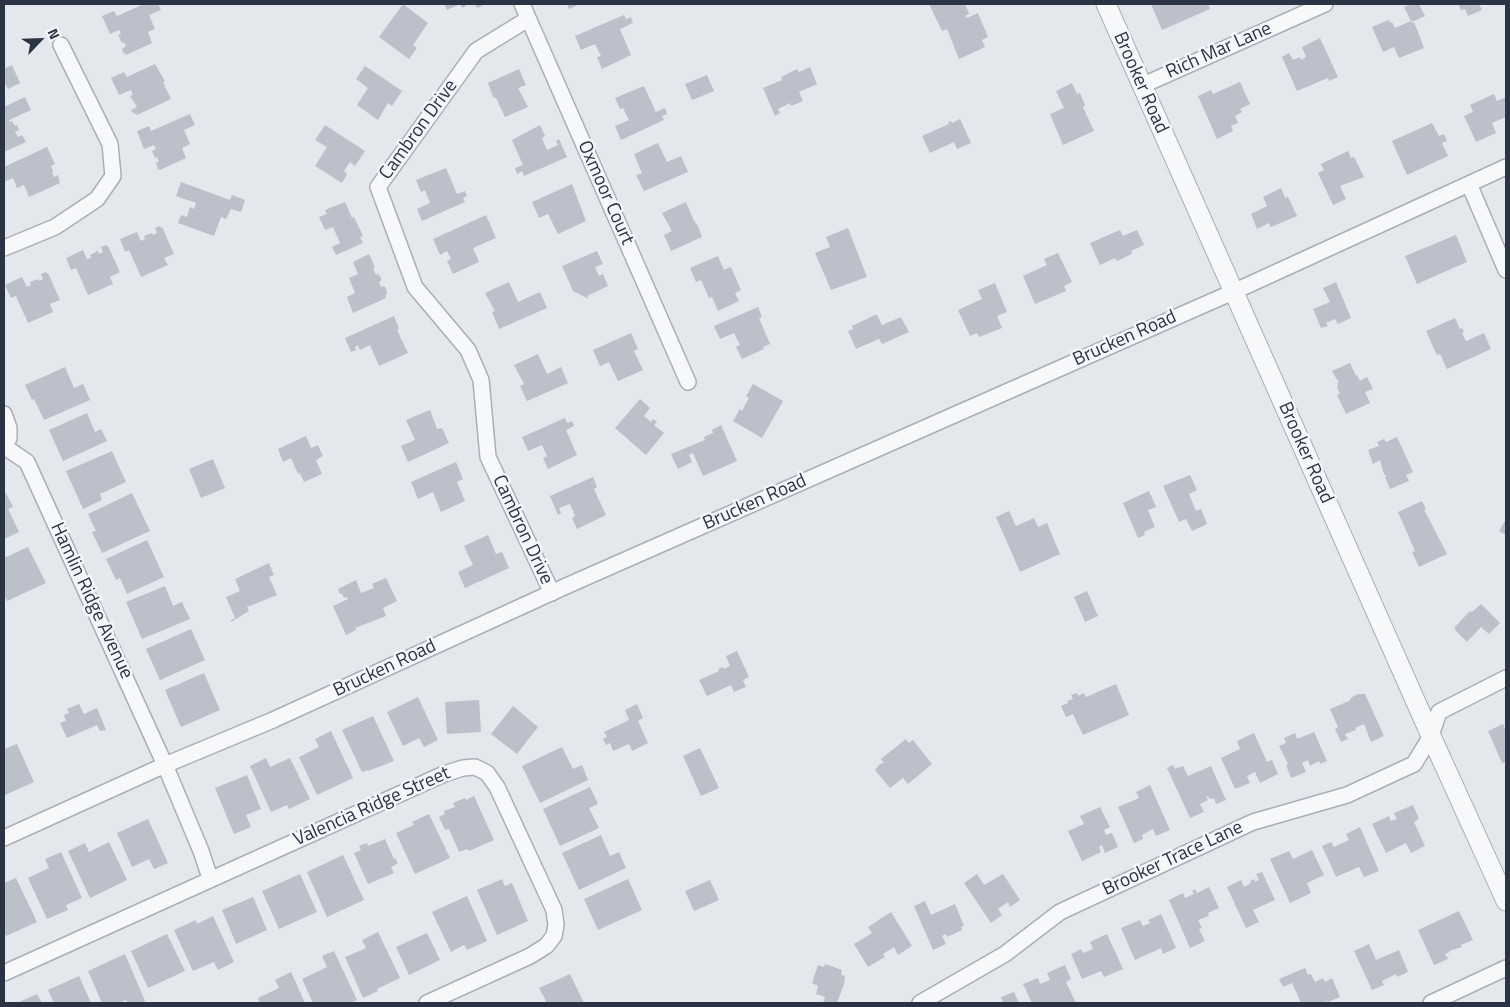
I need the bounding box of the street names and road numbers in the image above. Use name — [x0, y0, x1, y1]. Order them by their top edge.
street label: Rich Mar Lane — [1163, 18, 1275, 84]
street label: Brooker Road — [1108, 29, 1172, 137]
street label: Cambron Drive — [375, 76, 463, 184]
street label: Oxmoor Court — [572, 138, 638, 248]
street label: Brucken Road — [1070, 306, 1180, 372]
street label: Brooker Road — [1273, 399, 1337, 507]
street label: Brucken Road — [700, 470, 810, 536]
street label: Cambron Drive — [487, 472, 557, 588]
street label: Hamlin Ridge Avenue — [45, 519, 137, 683]
street label: Brucken Road — [330, 635, 440, 703]
street label: Valencia Ridge Street — [290, 762, 454, 852]
street label: Brooker Trace Lane — [1099, 817, 1247, 901]

